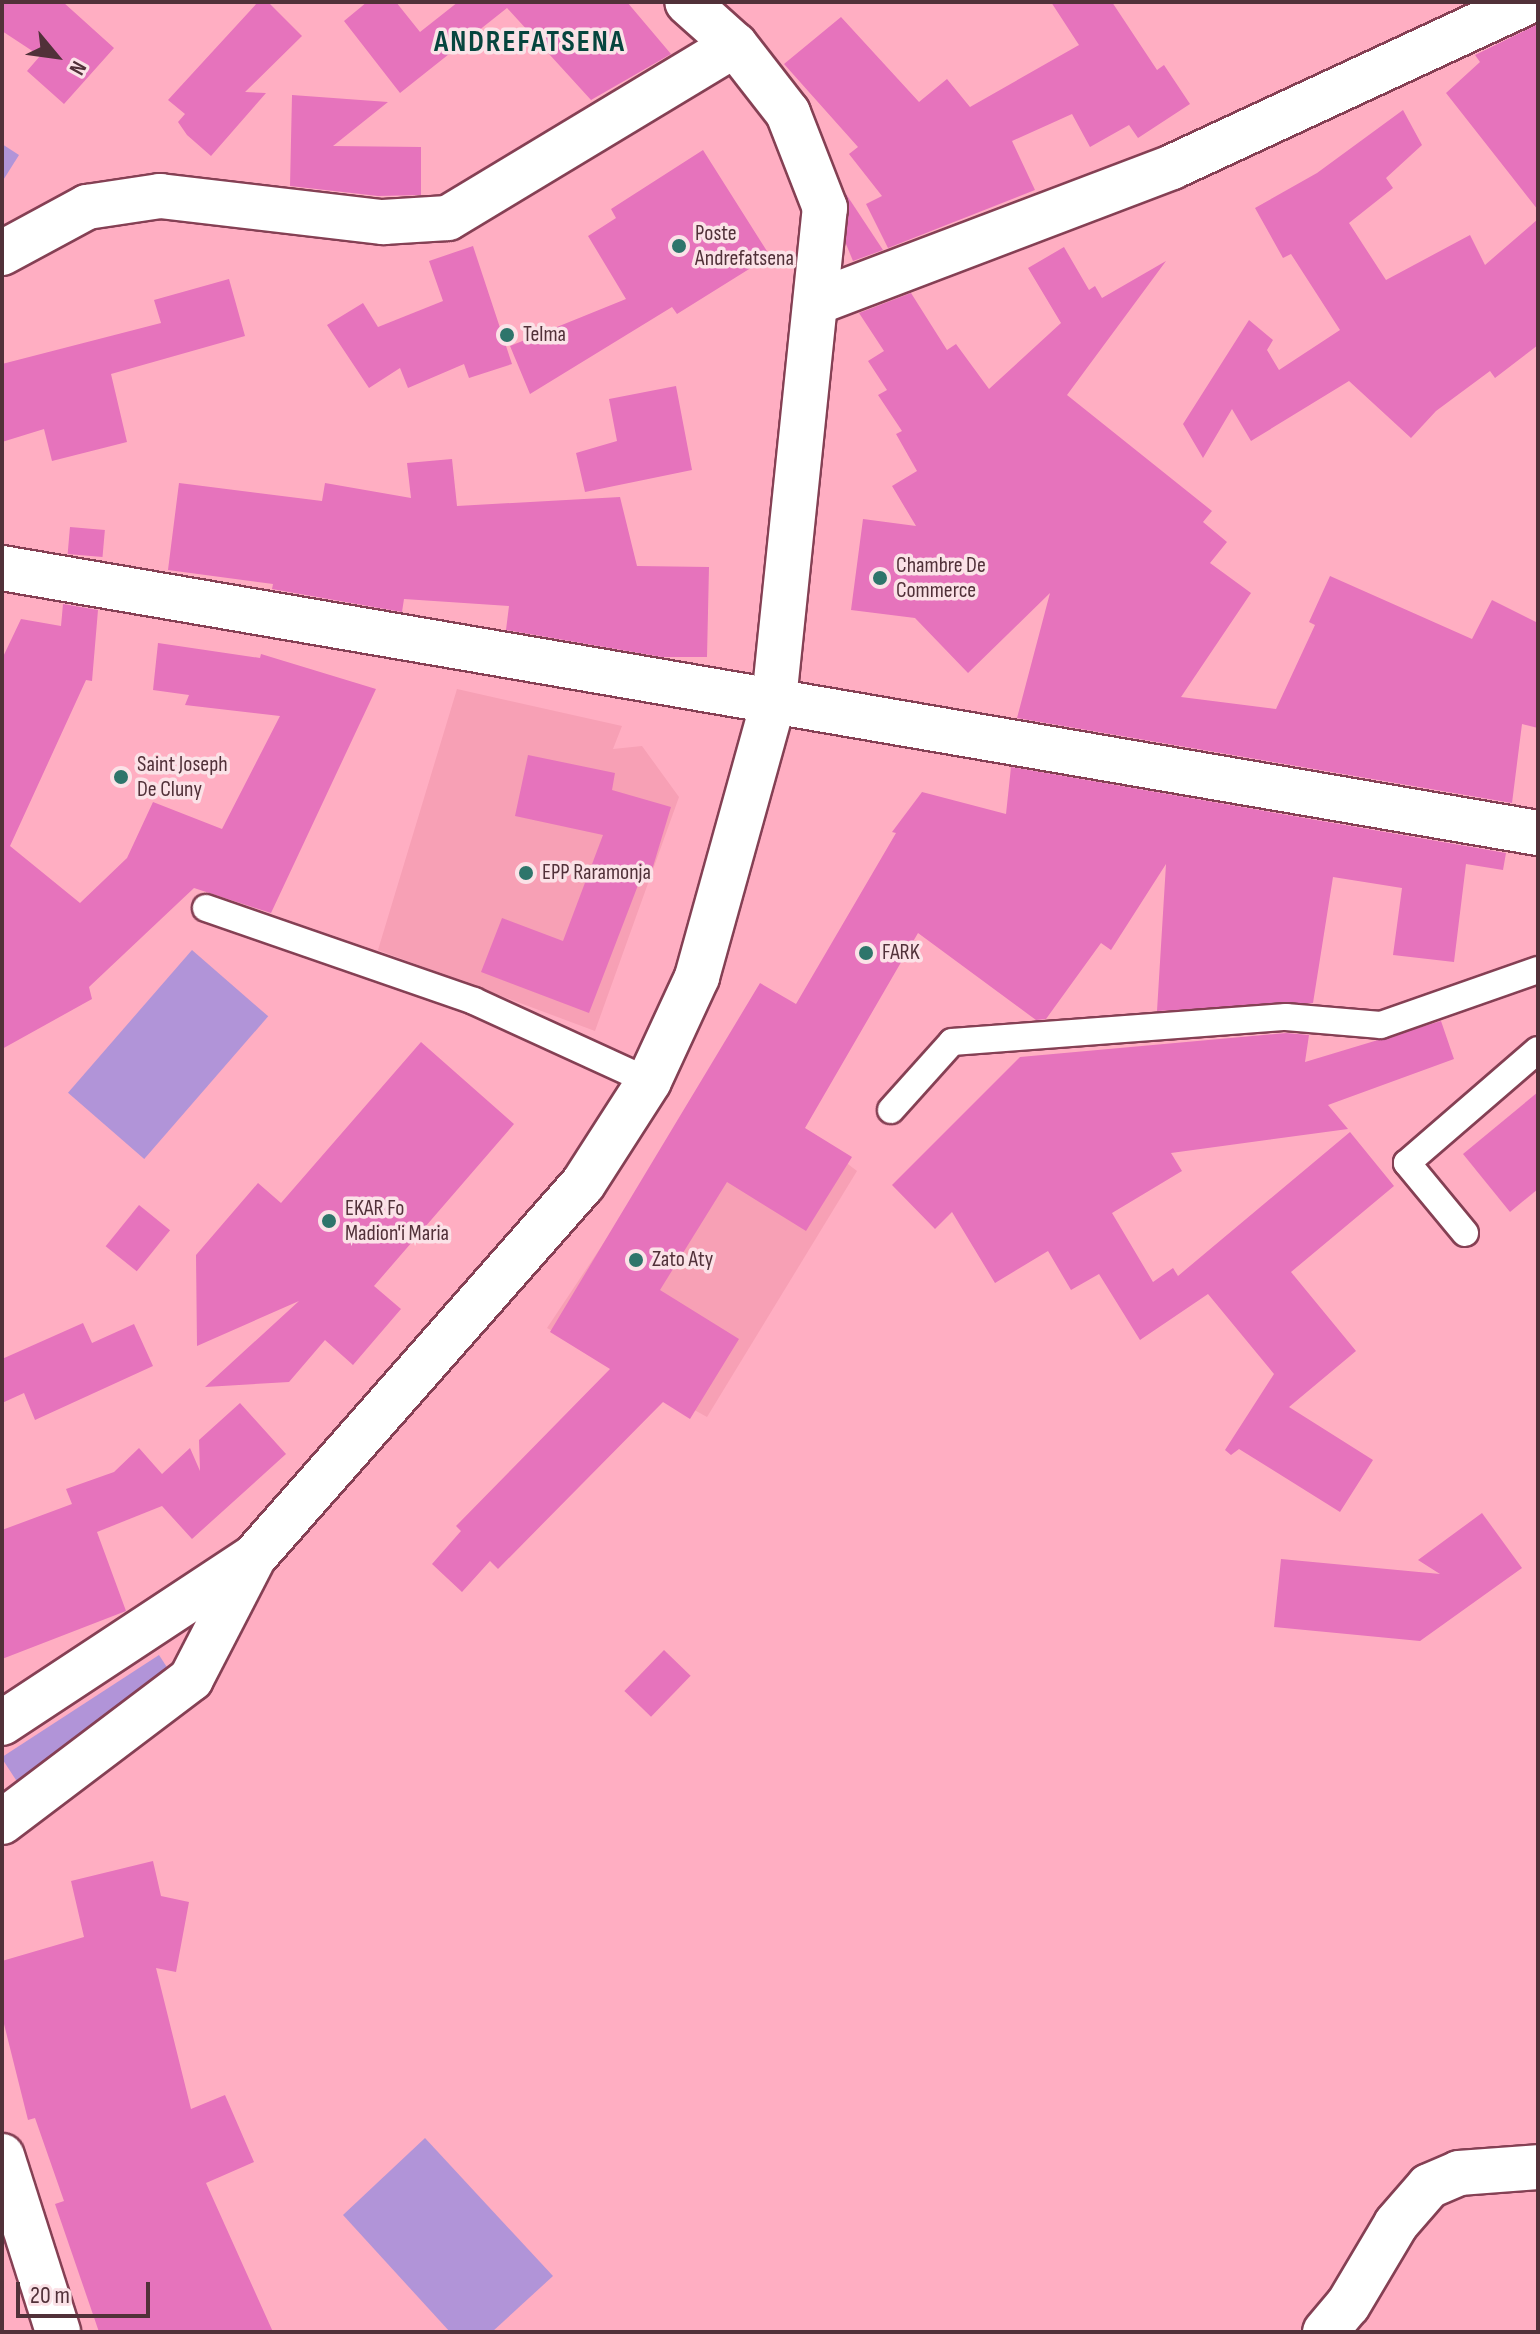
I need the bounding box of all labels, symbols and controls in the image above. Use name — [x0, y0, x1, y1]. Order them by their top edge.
north arrow — [16, 16, 96, 96]
district label: ANDREFATSENA — [434, 24, 626, 60]
text: N — [63, 56, 92, 80]
place label: Poste Andrefatsena — [695, 220, 794, 272]
marker: Poste Andrefatsena — [670, 237, 688, 255]
place label: Telma — [523, 322, 566, 348]
marker: Telma — [498, 326, 516, 344]
place label: Chambre De Commerce — [896, 552, 986, 604]
marker: Chambre De Commerce — [871, 569, 889, 587]
place label: Saint Joseph De Cluny — [137, 751, 228, 802]
marker: Saint Joseph De Cluny — [112, 768, 130, 786]
place label: EPP Raramonja — [542, 860, 651, 886]
marker: EPP Raramonja — [517, 864, 535, 882]
place label: FARK — [882, 940, 920, 966]
marker: FARK — [857, 944, 875, 962]
place label: EKAR Fo Madion'i Maria — [345, 1195, 449, 1246]
marker: EKAR Fo Madion'i Maria — [320, 1212, 338, 1230]
place label: Zato Aty — [652, 1247, 713, 1273]
marker: Zato Aty — [627, 1251, 645, 1269]
scale bar — [20, 2266, 154, 2316]
text: 20 m — [30, 2281, 70, 2310]

